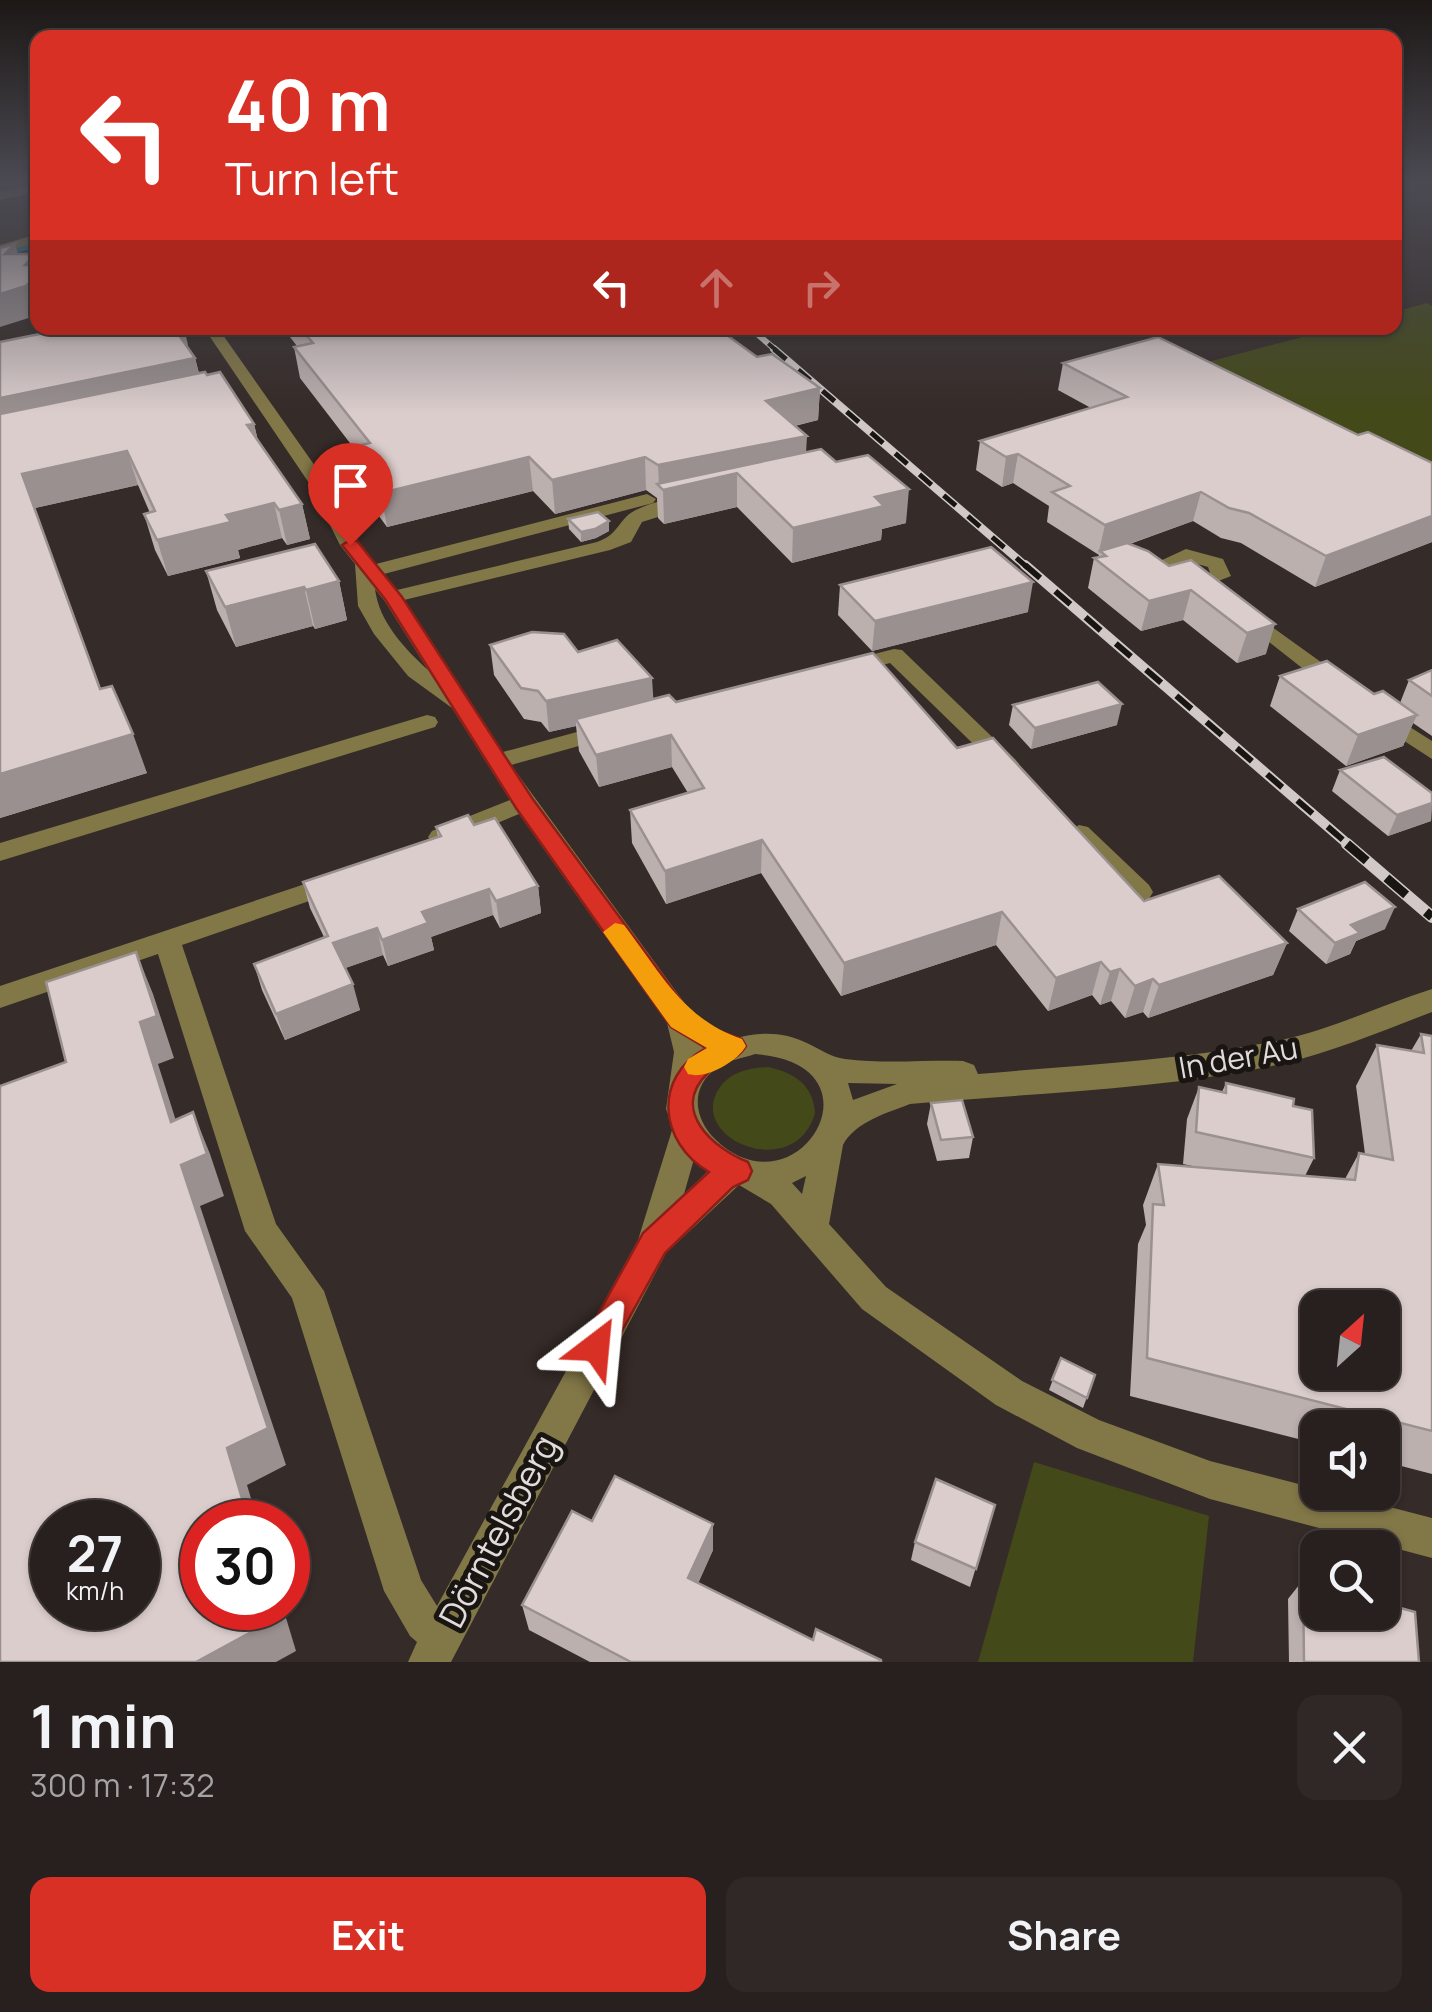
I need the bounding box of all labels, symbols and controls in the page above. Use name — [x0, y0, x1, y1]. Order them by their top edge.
text: 40 m — [225, 56, 391, 152]
icon: left — [60, 70, 190, 200]
text: Turn left — [225, 147, 399, 209]
icon: left — [584, 260, 639, 315]
icon: ahead — [689, 260, 744, 315]
icon: right — [794, 260, 849, 315]
pin — [308, 443, 393, 546]
icon: arrive — [323, 458, 378, 513]
street label: In der Au — [1175, 1026, 1301, 1088]
north arrow — [1300, 1290, 1400, 1390]
map controls — [1300, 1290, 1400, 1630]
position arrow — [544, 1295, 648, 1399]
button: sound — [1300, 1410, 1400, 1510]
street label: Dörntelsberg — [427, 1426, 569, 1636]
speed limit sign: 30 — [180, 1500, 310, 1630]
text: 27 — [67, 1519, 123, 1587]
button: search — [1300, 1530, 1400, 1630]
text: km/h — [66, 1573, 124, 1608]
text: 1 min — [30, 1684, 177, 1766]
button: close — [1297, 1695, 1402, 1800]
text: 300 m · 17:32 — [30, 1763, 214, 1807]
button: Exit — [30, 1877, 706, 1992]
button: Share — [726, 1877, 1402, 1992]

